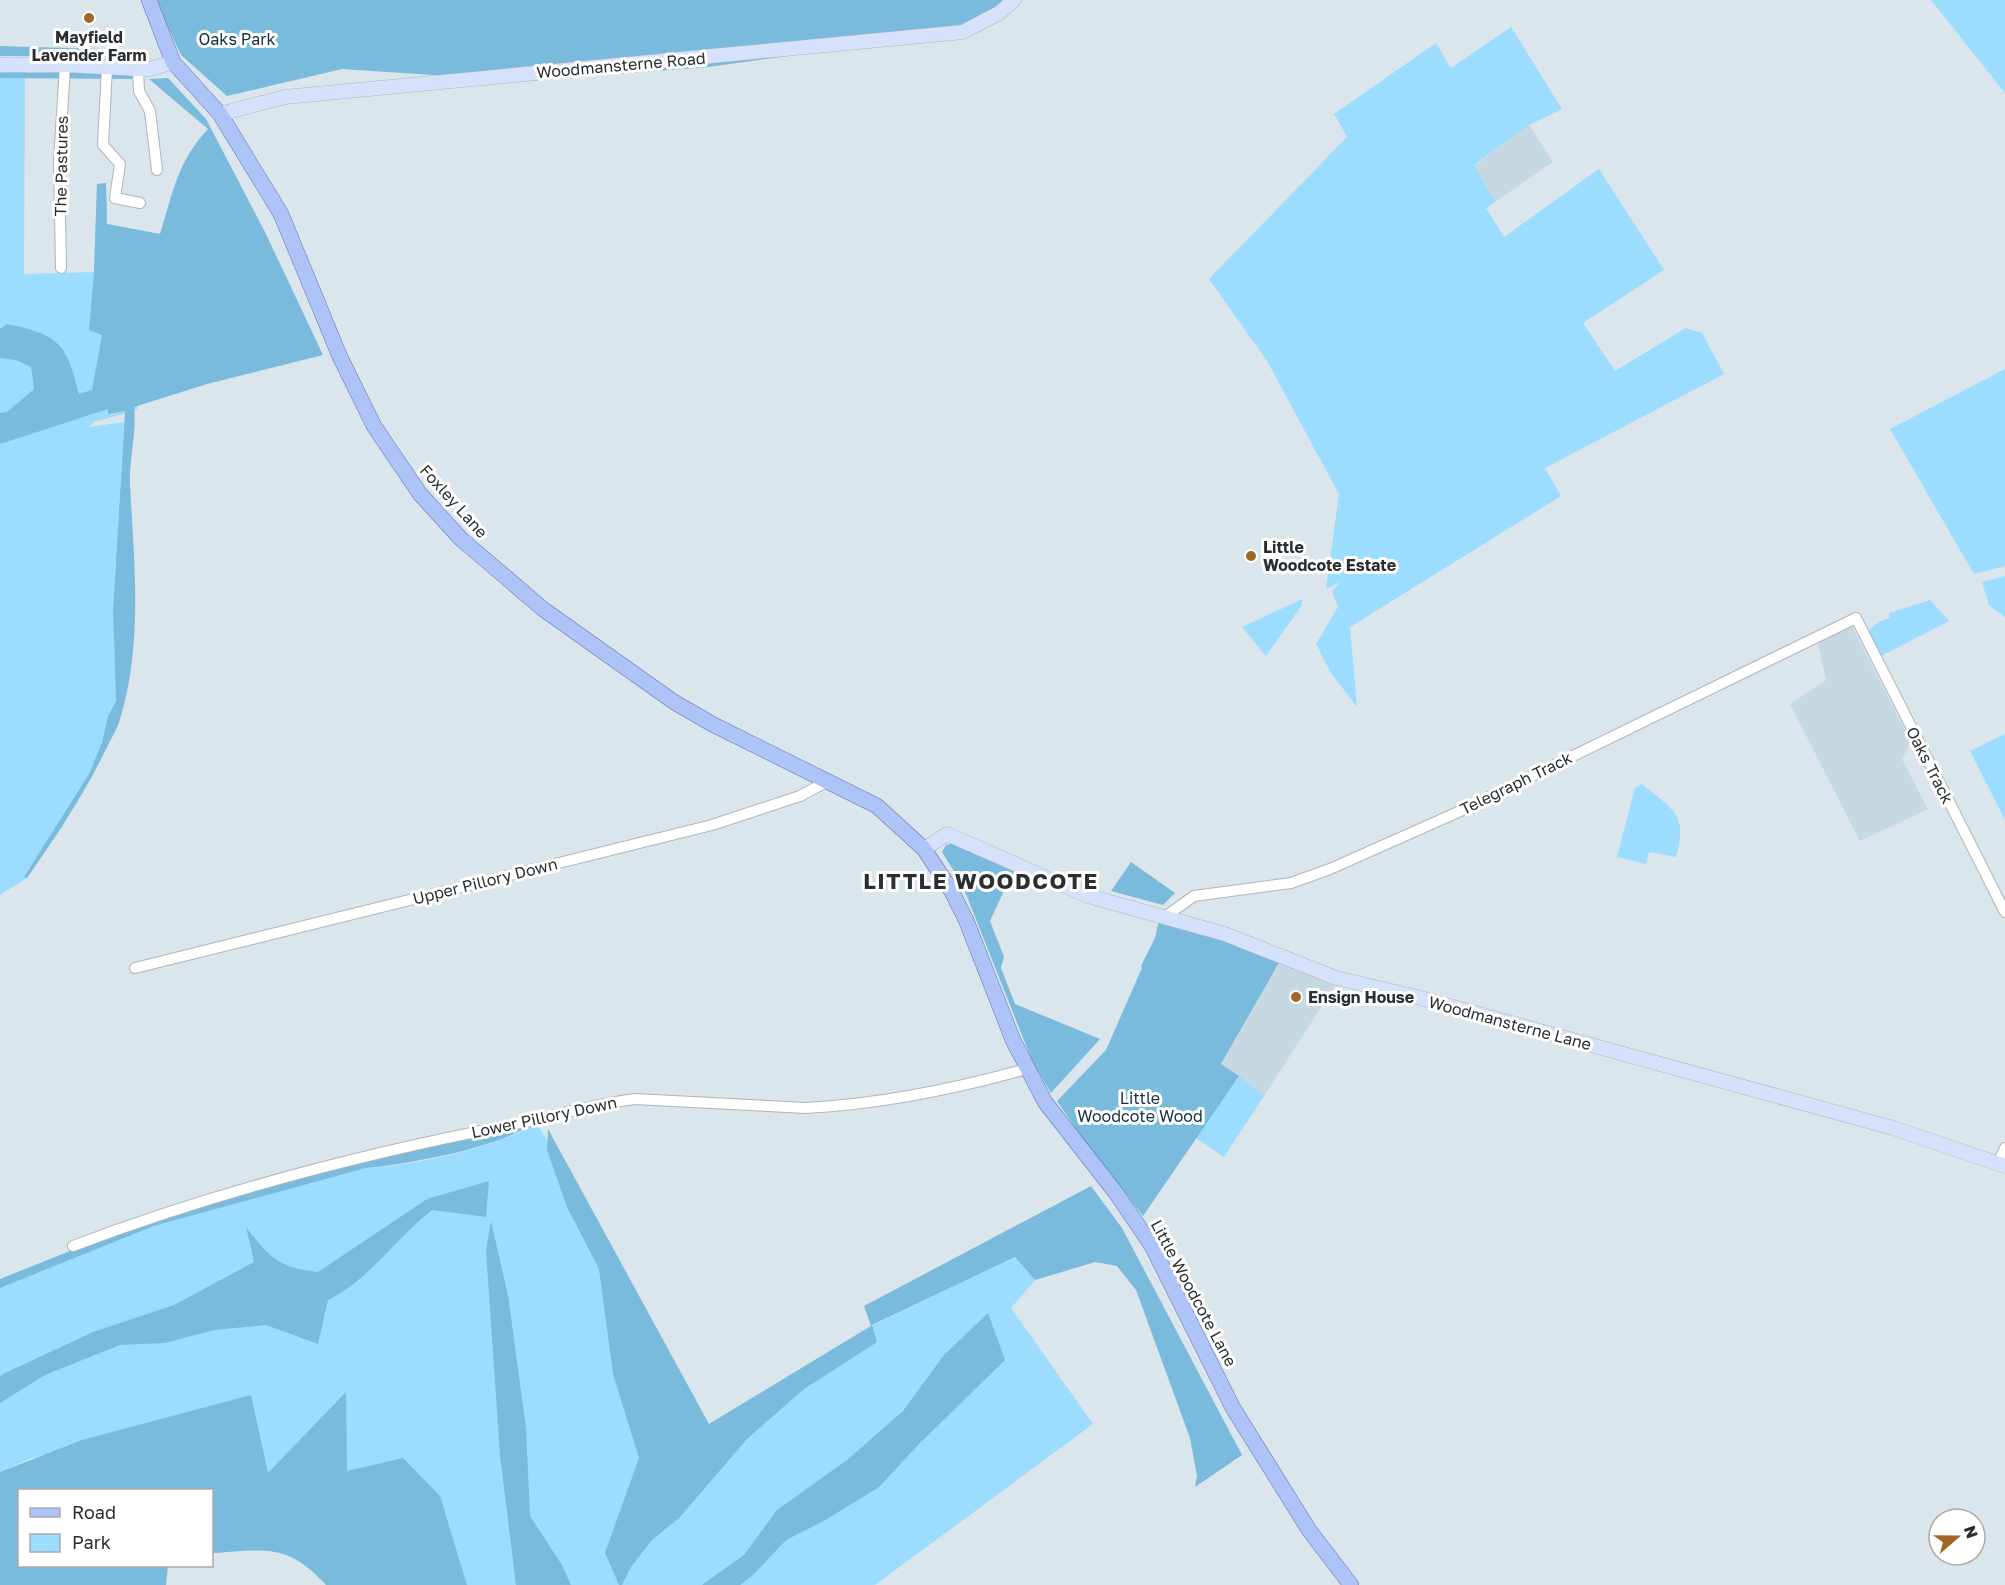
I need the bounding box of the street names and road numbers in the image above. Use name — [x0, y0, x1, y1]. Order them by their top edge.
street label: Woodmansterne Road — [536, 48, 706, 82]
street label: The Pastures — [50, 115, 72, 217]
street label: Foxley Lane — [416, 460, 492, 542]
street label: Oaks Track — [1902, 723, 1958, 807]
street label: Telegraph Track — [1457, 747, 1575, 819]
street label: Upper Pillory Down — [411, 853, 559, 909]
street label: Woodmansterne Lane — [1426, 992, 1594, 1054]
street label: Lower Pillory Down — [469, 1092, 619, 1142]
street label: Little Woodcote Lane — [1147, 1216, 1241, 1370]

